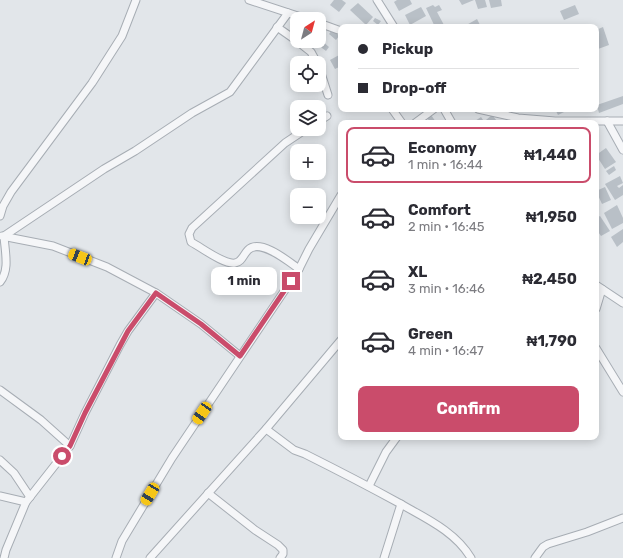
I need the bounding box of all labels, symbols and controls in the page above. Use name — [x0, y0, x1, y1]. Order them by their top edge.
north arrow — [290, 12, 326, 48]
map controls — [290, 12, 326, 224]
text: Pickup — [382, 40, 433, 58]
button: locate — [290, 56, 326, 92]
text: Drop-off — [382, 79, 446, 97]
button: layers — [290, 100, 326, 136]
icon: car — [360, 137, 396, 173]
text: Economy — [408, 139, 477, 157]
button: + — [290, 144, 326, 180]
text: ₦1,440 — [524, 146, 577, 164]
text: 1 min · 16:44 — [408, 157, 483, 172]
button: − — [290, 188, 326, 224]
icon: car — [360, 199, 396, 235]
text: Comfort — [408, 201, 471, 219]
text: ₦1,950 — [526, 208, 577, 226]
text: 2 min · 16:45 — [408, 219, 485, 234]
car — [67, 247, 93, 267]
icon: car — [360, 261, 396, 297]
text: XL — [408, 263, 427, 281]
callout: 1 min — [211, 267, 277, 295]
text: ₦2,450 — [522, 270, 577, 288]
route end — [282, 272, 300, 290]
text: 1 min — [227, 273, 261, 288]
text: 3 min · 16:46 — [408, 281, 485, 296]
icon: car — [360, 323, 396, 359]
text: Green — [408, 325, 453, 343]
text: ₦1,790 — [527, 332, 577, 350]
text: 4 min · 16:47 — [408, 343, 484, 358]
button: Confirm — [358, 386, 579, 432]
car — [190, 400, 214, 426]
route start — [53, 447, 71, 465]
car — [139, 481, 161, 507]

